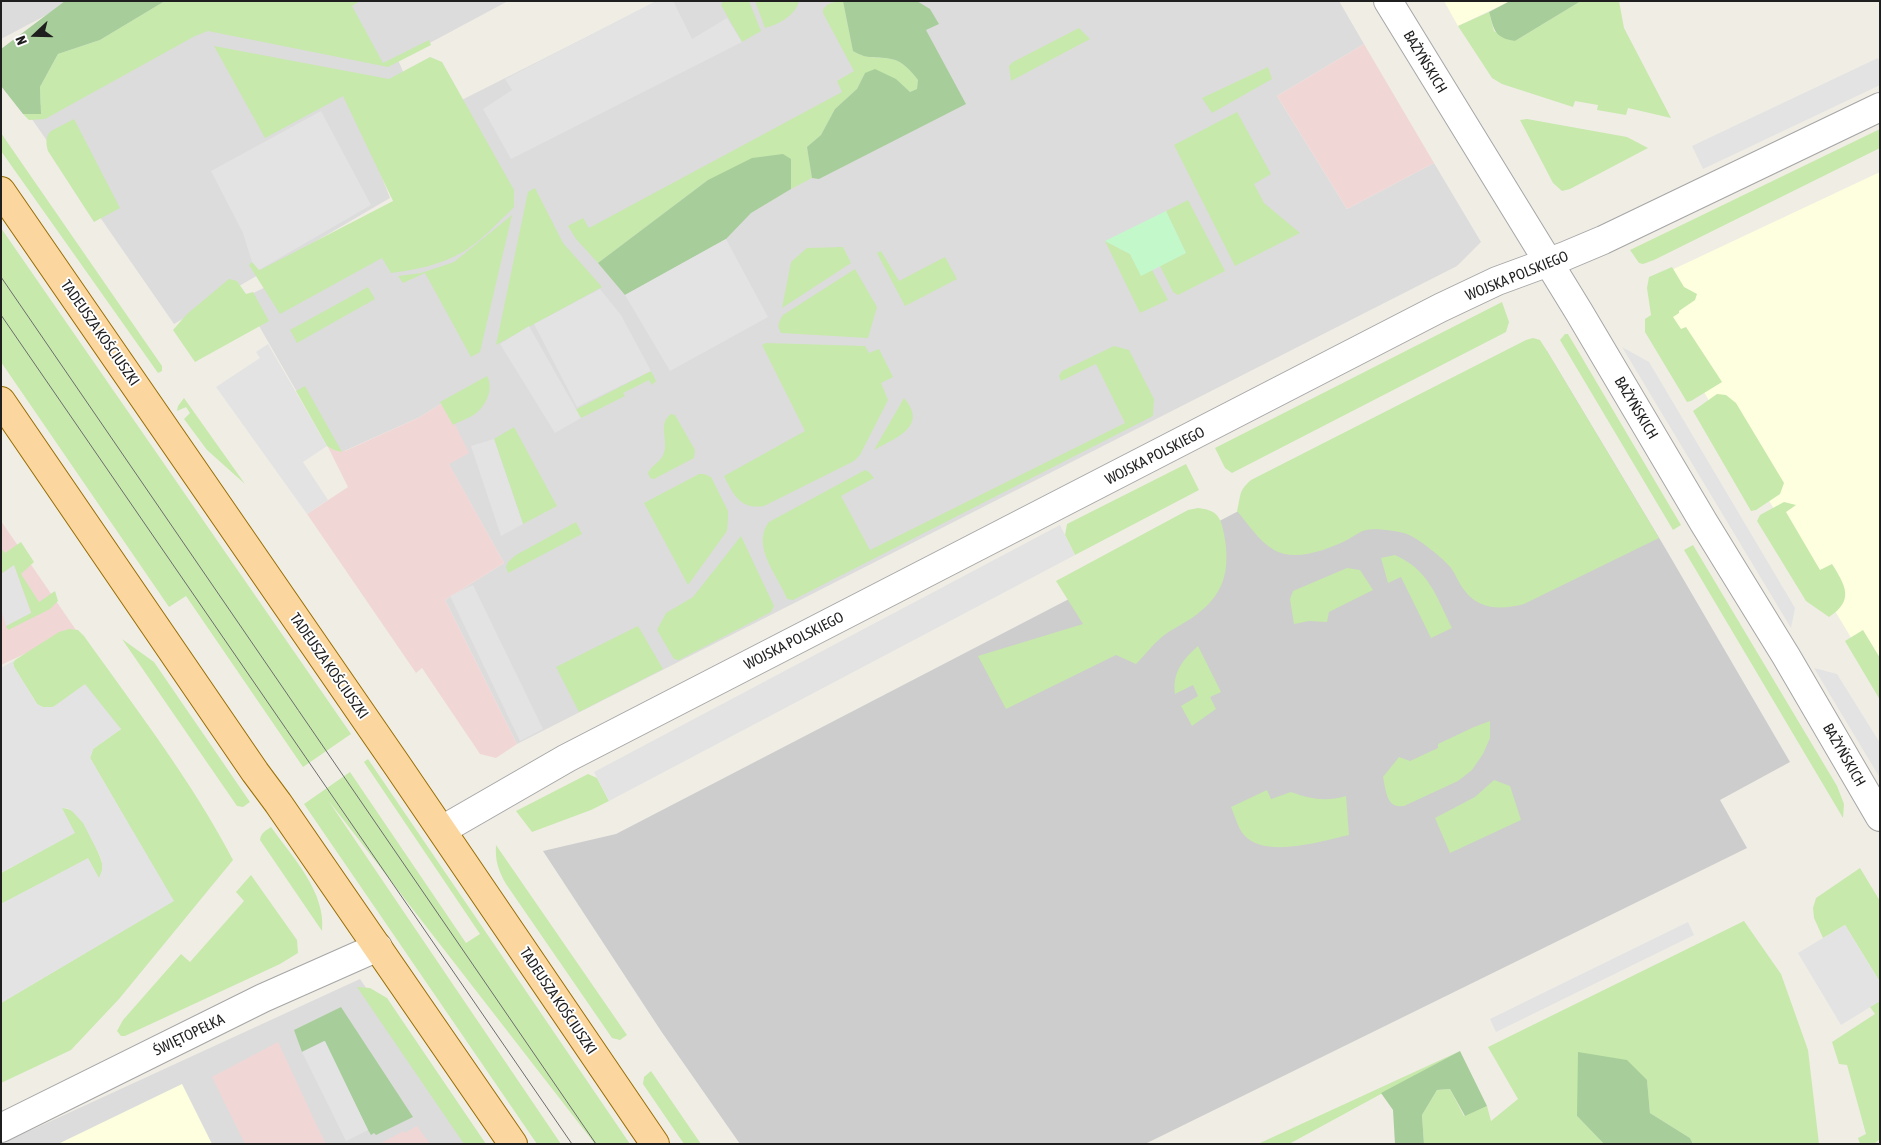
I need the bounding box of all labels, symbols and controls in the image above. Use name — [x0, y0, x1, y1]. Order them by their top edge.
north arrow — [10, 10, 60, 60]
street label: BAŻYŃSKICH — [1399, 28, 1451, 96]
text: N — [12, 34, 30, 47]
street label: WOJSKA POLSKIEGO — [1463, 247, 1571, 305]
street label: TADEUSZA KOŚCIUSZKI — [57, 277, 143, 389]
street label: BAŻYŃSKICH — [1610, 374, 1662, 442]
street label: WOJSKA POLSKIEGO — [1102, 423, 1208, 489]
street label: WOJSKA POLSKIEGO — [741, 608, 847, 674]
street label: TADEUSZA KOŚCIUSZKI — [286, 610, 372, 722]
street label: BAŻYŃSKICH — [1819, 720, 1869, 790]
street label: TADEUSZA KOŚCIUSZKI — [516, 944, 600, 1058]
street label: ŚWIĘTOPEŁKA — [151, 1010, 227, 1060]

